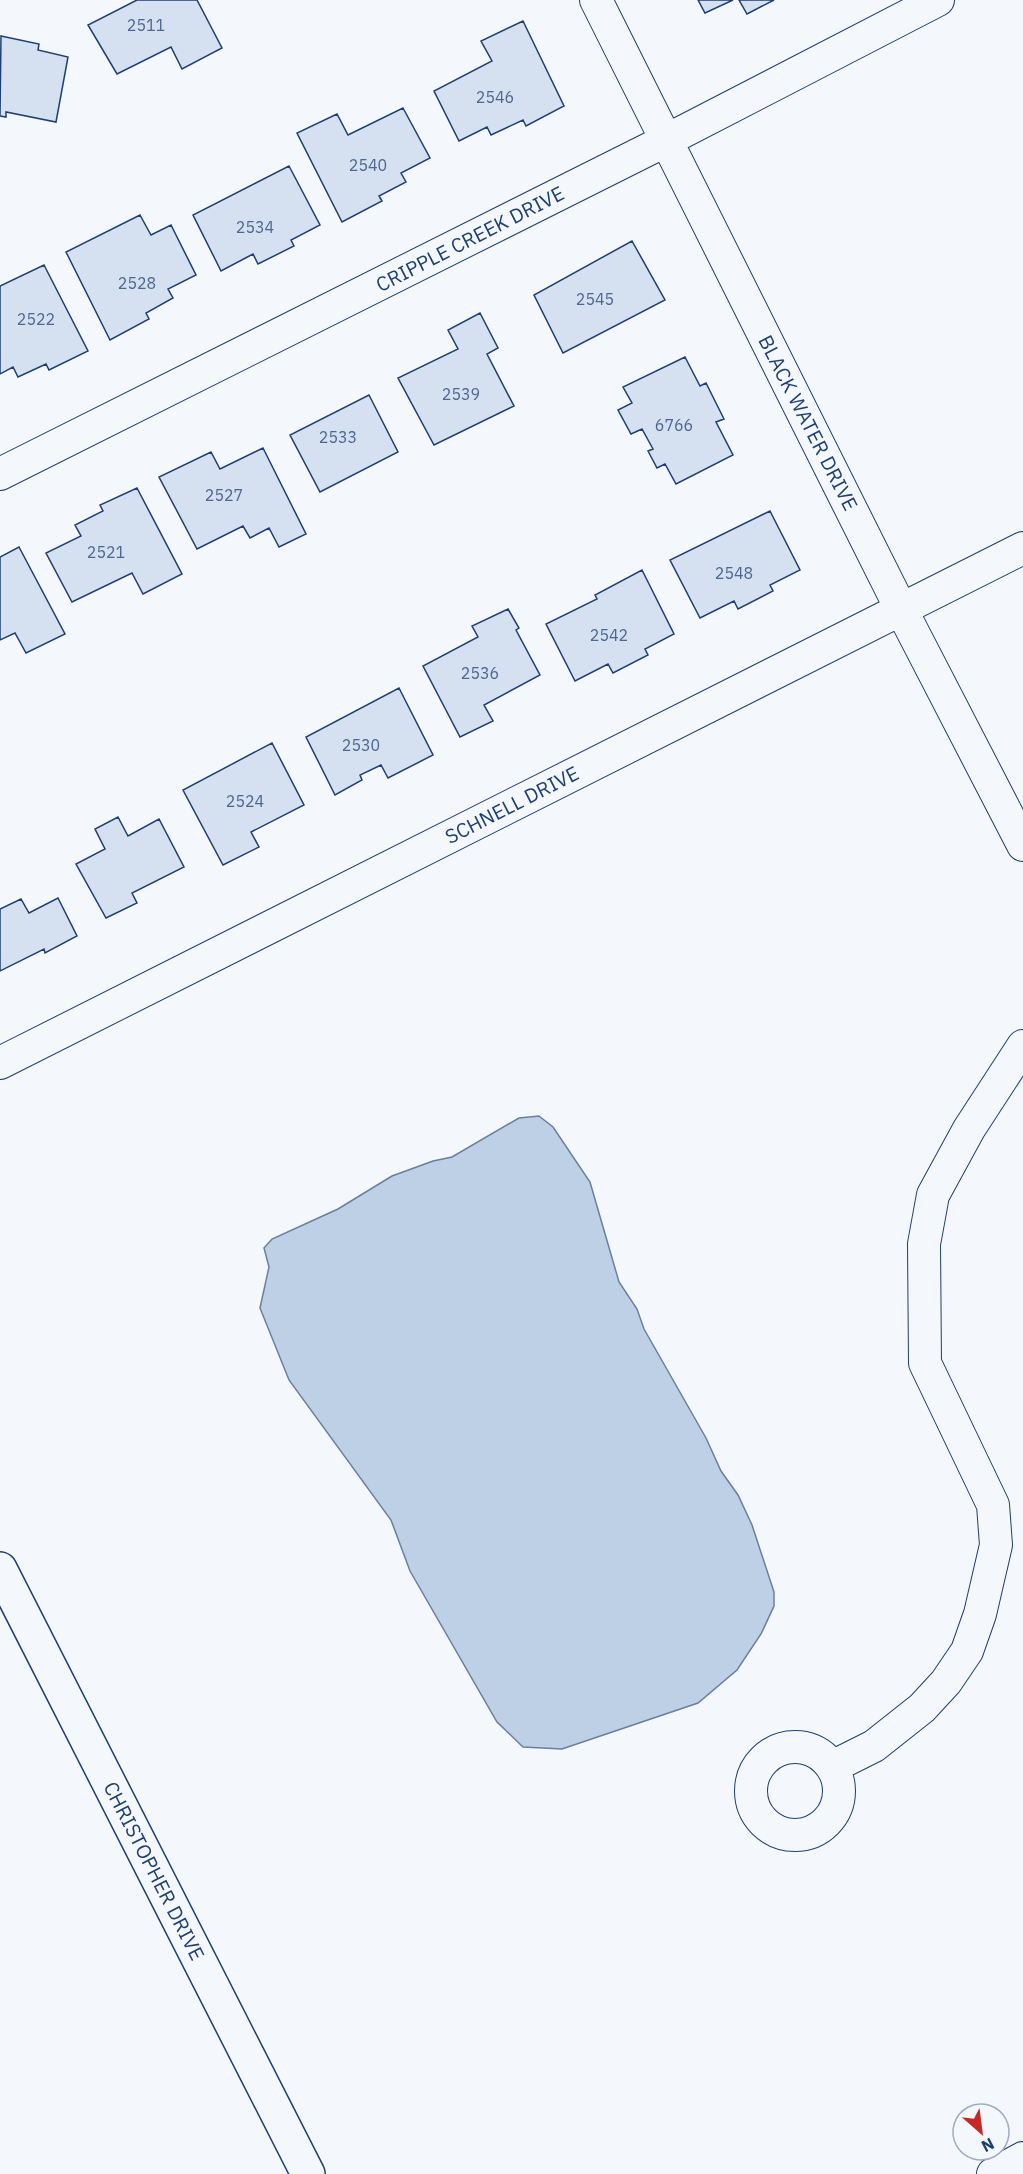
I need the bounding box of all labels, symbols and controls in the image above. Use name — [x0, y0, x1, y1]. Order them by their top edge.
house number: 2511 — [127, 15, 165, 35]
house number: 2546 — [476, 87, 514, 107]
house number: 2540 — [349, 155, 387, 175]
street label: CRIPPLE CREEK DRIVE — [371, 179, 569, 298]
house number: 2534 — [236, 217, 274, 237]
house number: 2528 — [118, 273, 156, 293]
house number: 2545 — [576, 289, 614, 309]
house number: 2522 — [17, 309, 55, 329]
street label: BLACK WATER DRIVE — [752, 330, 864, 515]
house number: 2539 — [442, 384, 480, 404]
house number: 6766 — [655, 415, 693, 435]
house number: 2533 — [319, 427, 357, 447]
house number: 2527 — [205, 485, 243, 505]
house number: 2521 — [87, 542, 125, 562]
house number: 2548 — [715, 563, 753, 583]
house number: 2542 — [590, 625, 628, 645]
house number: 2536 — [461, 663, 499, 683]
house number: 2530 — [342, 735, 380, 755]
street label: SCHNELL DRIVE — [440, 759, 583, 850]
house number: 2524 — [226, 791, 264, 811]
street label: CHRISTOPHER DRIVE — [98, 1777, 211, 1965]
north arrow — [951, 2102, 1011, 2162]
text: N — [978, 2134, 998, 2157]

